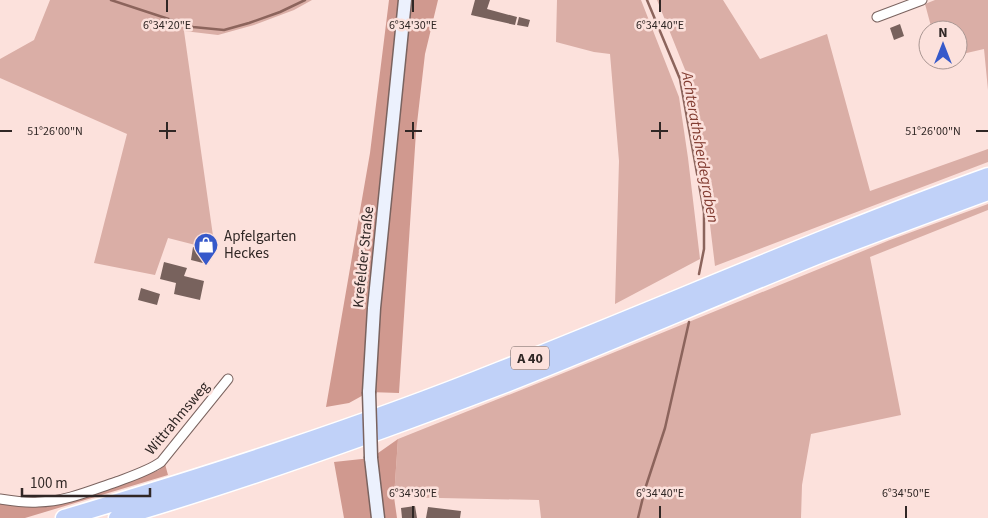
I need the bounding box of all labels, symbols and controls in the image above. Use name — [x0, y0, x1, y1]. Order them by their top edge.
text: 6°34'20"E — [143, 17, 191, 34]
text: 6°34'30"E — [389, 17, 437, 34]
text: 6°34'40"E — [636, 17, 684, 34]
north arrow — [918, 20, 968, 70]
text: N — [938, 23, 948, 43]
water label: Achterathsheidegraben — [676, 69, 724, 224]
text: 51°26'00"N — [27, 123, 83, 140]
text: 51°26'00"N — [905, 123, 961, 140]
street label: Krefelder Straße — [348, 205, 379, 309]
place label: Apfelgarten Heckes — [224, 226, 297, 264]
shop icon: Apfelgarten Heckes — [193, 232, 219, 266]
road number: A 40 — [511, 346, 549, 369]
street label: Wittrahmsweg — [140, 377, 215, 460]
scale bar — [22, 466, 150, 498]
text: 100 m — [30, 473, 68, 494]
text: 6°34'30"E — [389, 485, 437, 502]
text: 6°34'40"E — [636, 485, 684, 502]
text: 6°34'50"E — [882, 485, 930, 502]

